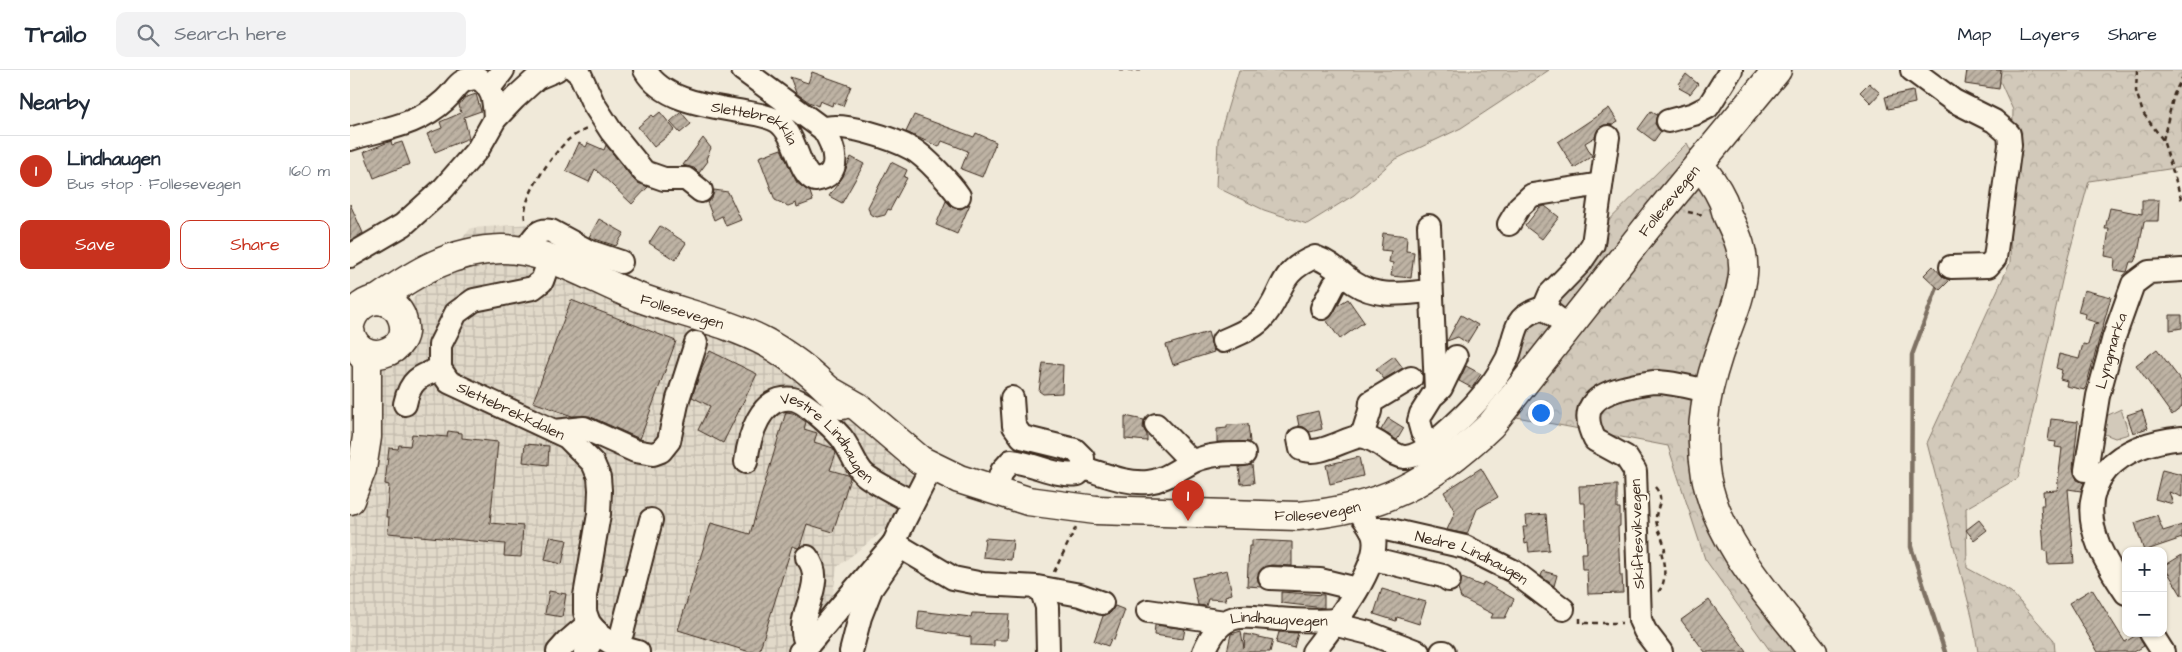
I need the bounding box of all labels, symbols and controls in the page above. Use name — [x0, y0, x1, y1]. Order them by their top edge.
search box — [116, 12, 466, 57]
text: Trailo — [25, 18, 86, 52]
icon: search — [134, 21, 162, 49]
text: Search here — [174, 21, 286, 48]
text: Map — [1957, 22, 1991, 47]
text: Layers — [2019, 22, 2080, 47]
text: Share — [2108, 22, 2157, 47]
text: Nearby — [20, 88, 90, 117]
street label: Slettebrekklia — [709, 97, 803, 149]
text: Lindhaugen — [67, 146, 161, 173]
text: 1 — [35, 160, 37, 182]
text: 160 m — [289, 160, 330, 182]
street label: Follesevegen — [1634, 161, 1705, 241]
text: Bus stop · Follesevegen — [67, 173, 241, 195]
button: Save — [20, 220, 170, 269]
button: Share — [180, 220, 330, 269]
street label: Follesevegen — [637, 289, 727, 335]
street label: Lyngmarka — [2090, 310, 2133, 391]
street label: Slettebrekkdalen — [453, 377, 569, 446]
street label: Vestre Lindhaugen — [780, 388, 878, 489]
your location — [1528, 400, 1554, 426]
street label: Skiftesvikvegen — [1625, 478, 1651, 589]
pin: 1 — [1172, 480, 1204, 521]
street label: Follesevegen — [1274, 496, 1363, 527]
street label: Nedre Lindhaugen — [1413, 526, 1533, 590]
map controls — [2122, 547, 2167, 637]
button: + — [2122, 547, 2167, 592]
button: − — [2122, 592, 2167, 637]
street label: Lindhaugvegen — [1228, 607, 1328, 633]

